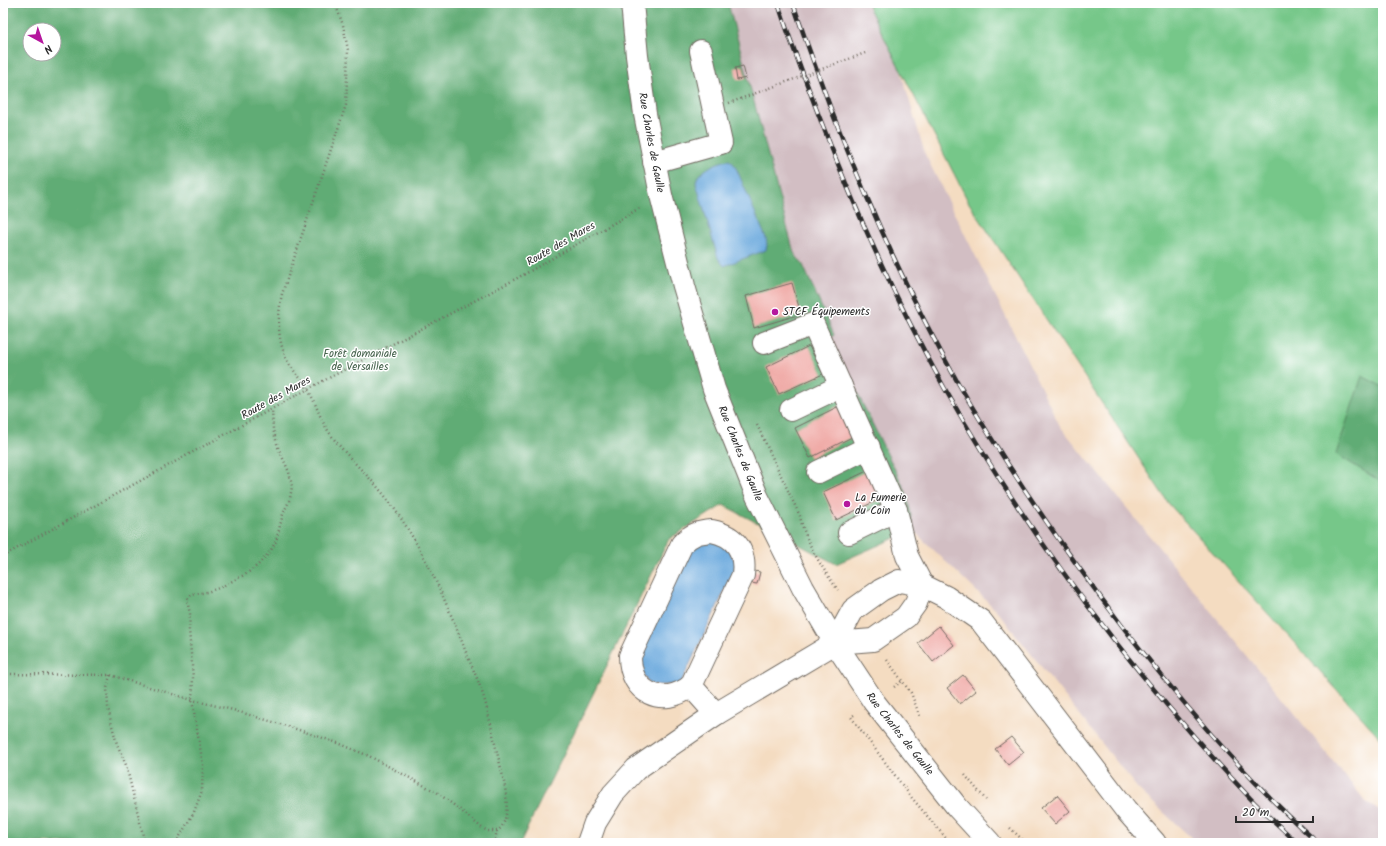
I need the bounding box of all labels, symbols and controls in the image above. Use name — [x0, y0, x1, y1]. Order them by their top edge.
north arrow — [22, 22, 62, 62]
text: N — [39, 40, 56, 58]
street label: Rue Charles de Gaulle — [633, 91, 669, 194]
street label: Route des Mares — [523, 217, 599, 271]
place label: STCF Équipements — [783, 303, 870, 321]
marker: STCF Équipements — [770, 307, 780, 317]
park label: Forêt domaniale de Versailles — [323, 345, 397, 376]
street label: Route des Mares — [238, 371, 314, 425]
street label: Rue Charles de Gaulle — [713, 403, 767, 505]
place label: La Fumerie du Coin — [855, 489, 907, 520]
marker: La Fumerie du Coin — [842, 499, 852, 509]
street label: Rue Charles de Gaulle — [861, 689, 938, 780]
scale bar — [1236, 798, 1313, 824]
text: 20 m — [1242, 803, 1270, 822]

